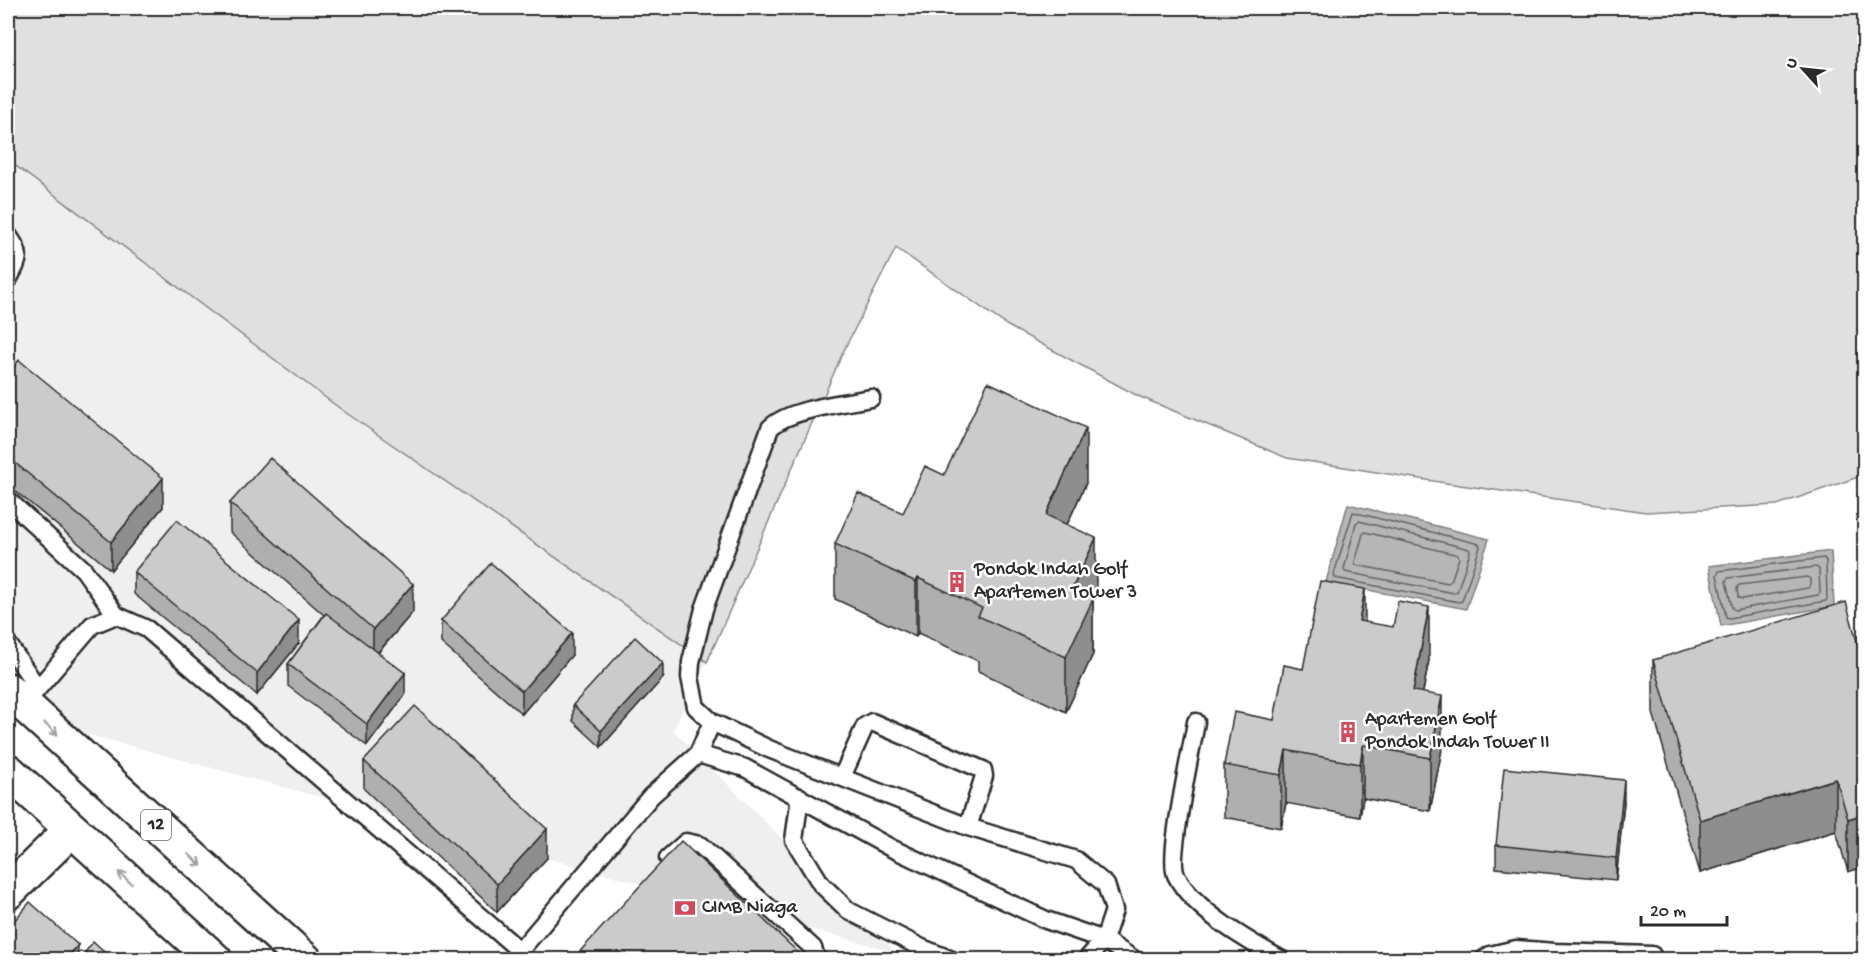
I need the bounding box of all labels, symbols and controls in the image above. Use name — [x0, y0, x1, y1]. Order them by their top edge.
north arrow — [1773, 39, 1833, 99]
text: U — [1782, 55, 1804, 72]
place label: Pondok Indah Golf Apartemen Tower 3 — [973, 559, 1137, 605]
building icon: Pondok Indah Golf Apartemen Tower 3 — [945, 570, 969, 594]
place label: Apartemen Golf Pondok Indah Tower II — [1364, 709, 1550, 755]
building icon: Apartemen Golf Pondok Indah Tower II — [1336, 720, 1360, 744]
one-way arrow — [43, 722, 58, 736]
road number: 12 — [141, 810, 171, 840]
one-way arrow — [188, 853, 203, 867]
one-way arrow — [118, 871, 133, 885]
scale bar — [1641, 889, 1726, 927]
bank icon: CIMB Niaga — [673, 896, 697, 920]
place label: CIMB Niaga — [702, 897, 798, 920]
text: 20 m — [1650, 902, 1686, 923]

